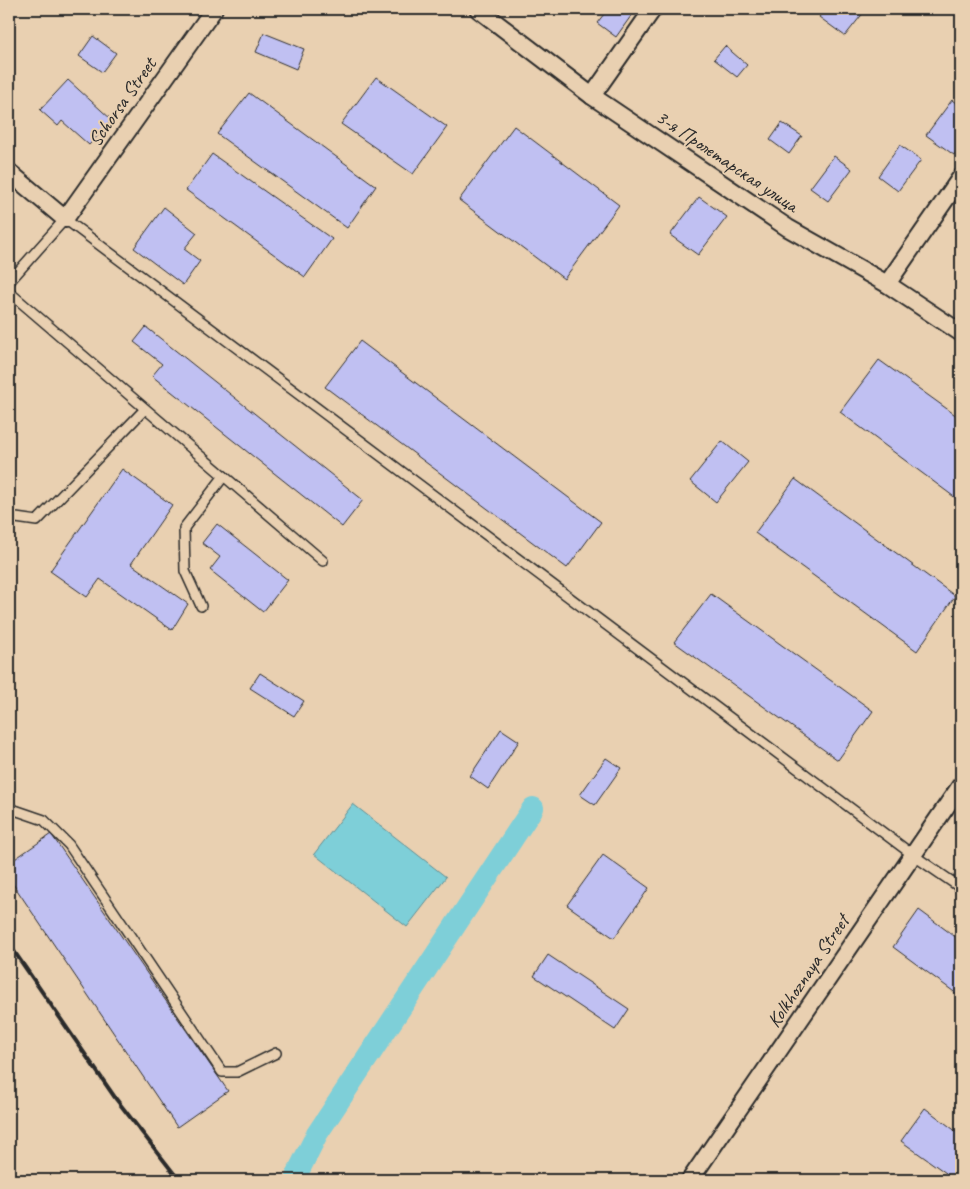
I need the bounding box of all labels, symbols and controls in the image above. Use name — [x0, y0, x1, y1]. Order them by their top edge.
street label: Schorsa Street — [82, 51, 163, 151]
street label: 3-я Пролетарская улица — [651, 104, 804, 219]
street label: Kolkhoznaya Street — [761, 907, 857, 1032]

